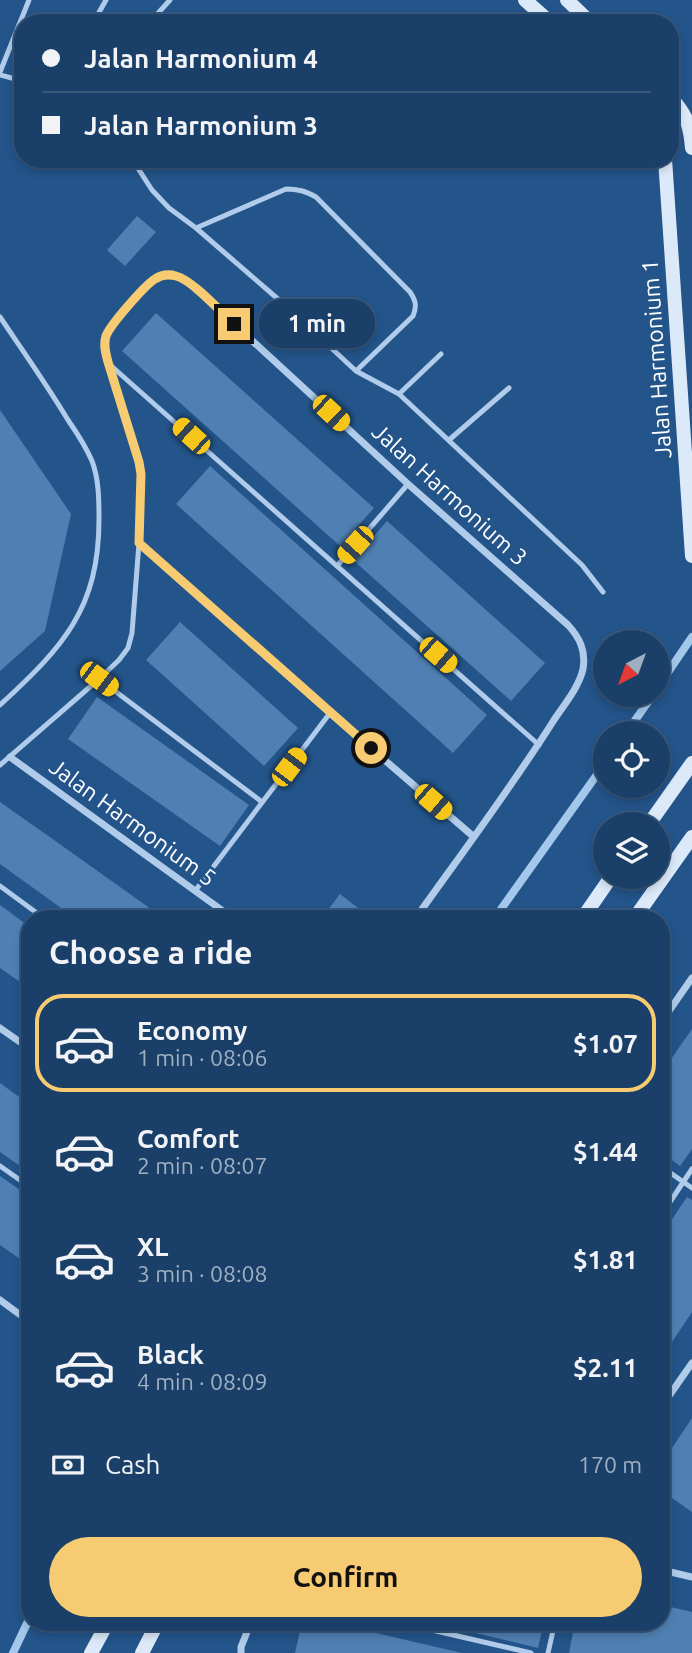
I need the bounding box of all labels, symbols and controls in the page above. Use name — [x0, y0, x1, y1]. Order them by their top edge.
text: Jalan Harmonium 4 — [84, 44, 318, 73]
text: Jalan Harmonium 3 — [84, 111, 318, 140]
street label: Jalan Harmonium 1 — [637, 259, 675, 459]
callout: 1 min — [258, 300, 374, 348]
route end — [218, 308, 250, 340]
text: 1 min — [288, 311, 346, 336]
car — [309, 391, 354, 435]
car — [169, 414, 214, 458]
street label: Jalan Harmonium 3 — [368, 418, 532, 570]
car — [334, 522, 377, 568]
north arrow — [593, 630, 670, 707]
map controls — [593, 630, 670, 889]
car — [416, 633, 461, 677]
car — [76, 658, 123, 700]
button: locate — [593, 721, 670, 798]
route start — [355, 732, 387, 764]
car — [268, 744, 311, 790]
street label: Jalan Harmonium 5 — [45, 753, 221, 891]
car — [411, 780, 456, 824]
button: layers — [593, 812, 670, 889]
text: Choose a ride — [49, 934, 252, 970]
icon: car — [53, 1012, 116, 1075]
text: Economy — [137, 1016, 247, 1045]
text: $1.07 — [573, 1029, 638, 1058]
text: 1 min · 08:06 — [137, 1045, 268, 1070]
icon: car — [53, 1120, 116, 1183]
text: Comfort — [137, 1124, 240, 1153]
text: $1.44 — [573, 1137, 638, 1166]
text: 2 min · 08:07 — [137, 1153, 268, 1178]
icon: car — [53, 1228, 116, 1291]
text: XL — [137, 1232, 168, 1261]
text: $1.81 — [573, 1245, 638, 1274]
text: 3 min · 08:08 — [137, 1261, 268, 1286]
icon: car — [53, 1336, 116, 1399]
text: Black — [137, 1340, 204, 1369]
text: $2.11 — [573, 1353, 638, 1382]
text: 4 min · 08:09 — [137, 1369, 268, 1394]
icon: cash — [49, 1446, 87, 1484]
text: Cash — [105, 1450, 160, 1479]
text: 170 m — [578, 1452, 642, 1477]
button: Confirm — [49, 1537, 642, 1617]

